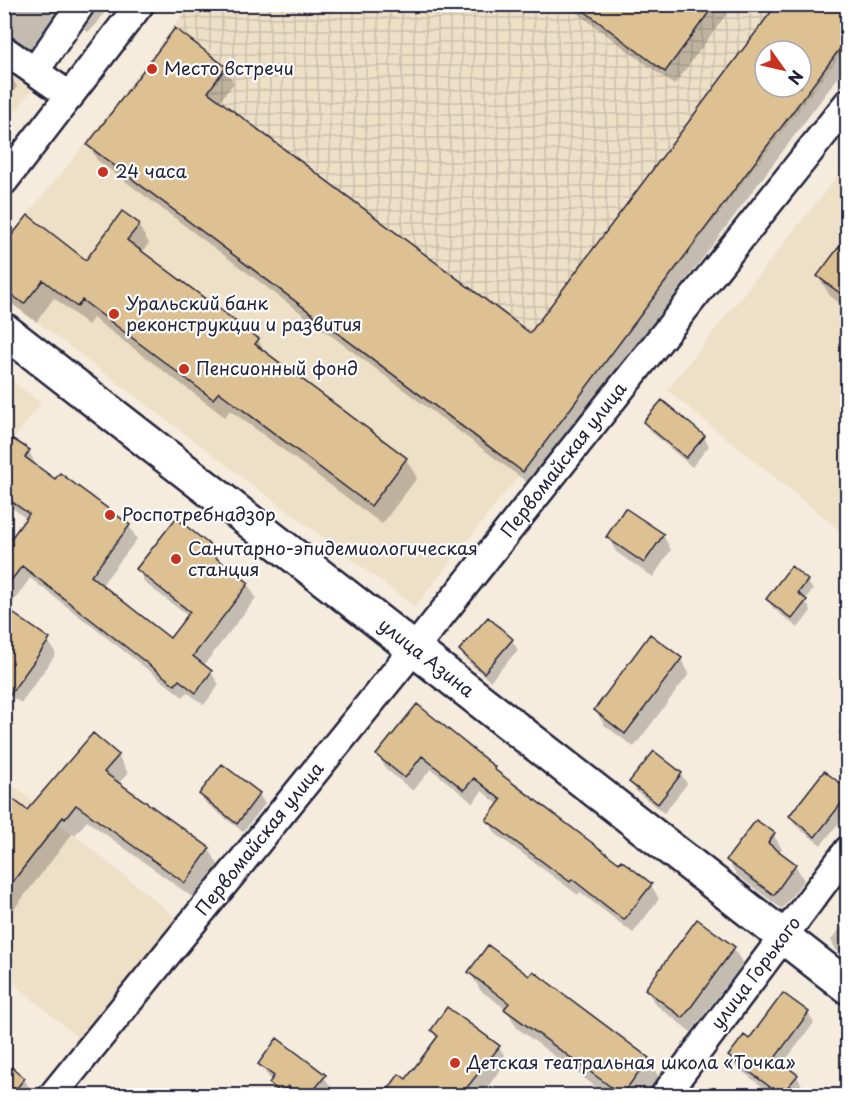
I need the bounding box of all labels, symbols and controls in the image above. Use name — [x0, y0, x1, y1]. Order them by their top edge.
north arrow — [753, 39, 813, 99]
place label: Место встречи — [164, 54, 294, 81]
marker: Место встречи — [145, 62, 159, 76]
text: N — [783, 66, 810, 90]
place label: 24 часа — [115, 157, 188, 184]
marker: 24 часа — [96, 165, 110, 179]
place label: Уральский банк реконструкции и развития — [126, 289, 362, 337]
marker: Уральский банк реконструкции и развития — [107, 307, 121, 321]
place label: Пенсионный фонд — [196, 354, 358, 381]
marker: Пенсионный фонд — [177, 362, 191, 376]
street label: Первомайская улица — [493, 375, 633, 543]
place label: Роспотребнадзор — [122, 500, 276, 527]
marker: Роспотребнадзор — [103, 508, 117, 522]
place label: Санитарно-эпидемиологическая станция — [188, 534, 478, 582]
marker: Санитарно-эпидемиологическая станция — [169, 552, 183, 566]
street label: улица Азина — [373, 611, 481, 703]
street label: Первомайская улица — [188, 755, 330, 921]
street label: улица Горького — [703, 910, 806, 1034]
place label: Детская театральная школа «Точка» — [466, 1048, 796, 1075]
marker: Детская театральная школа «Точка» — [448, 1056, 462, 1070]

